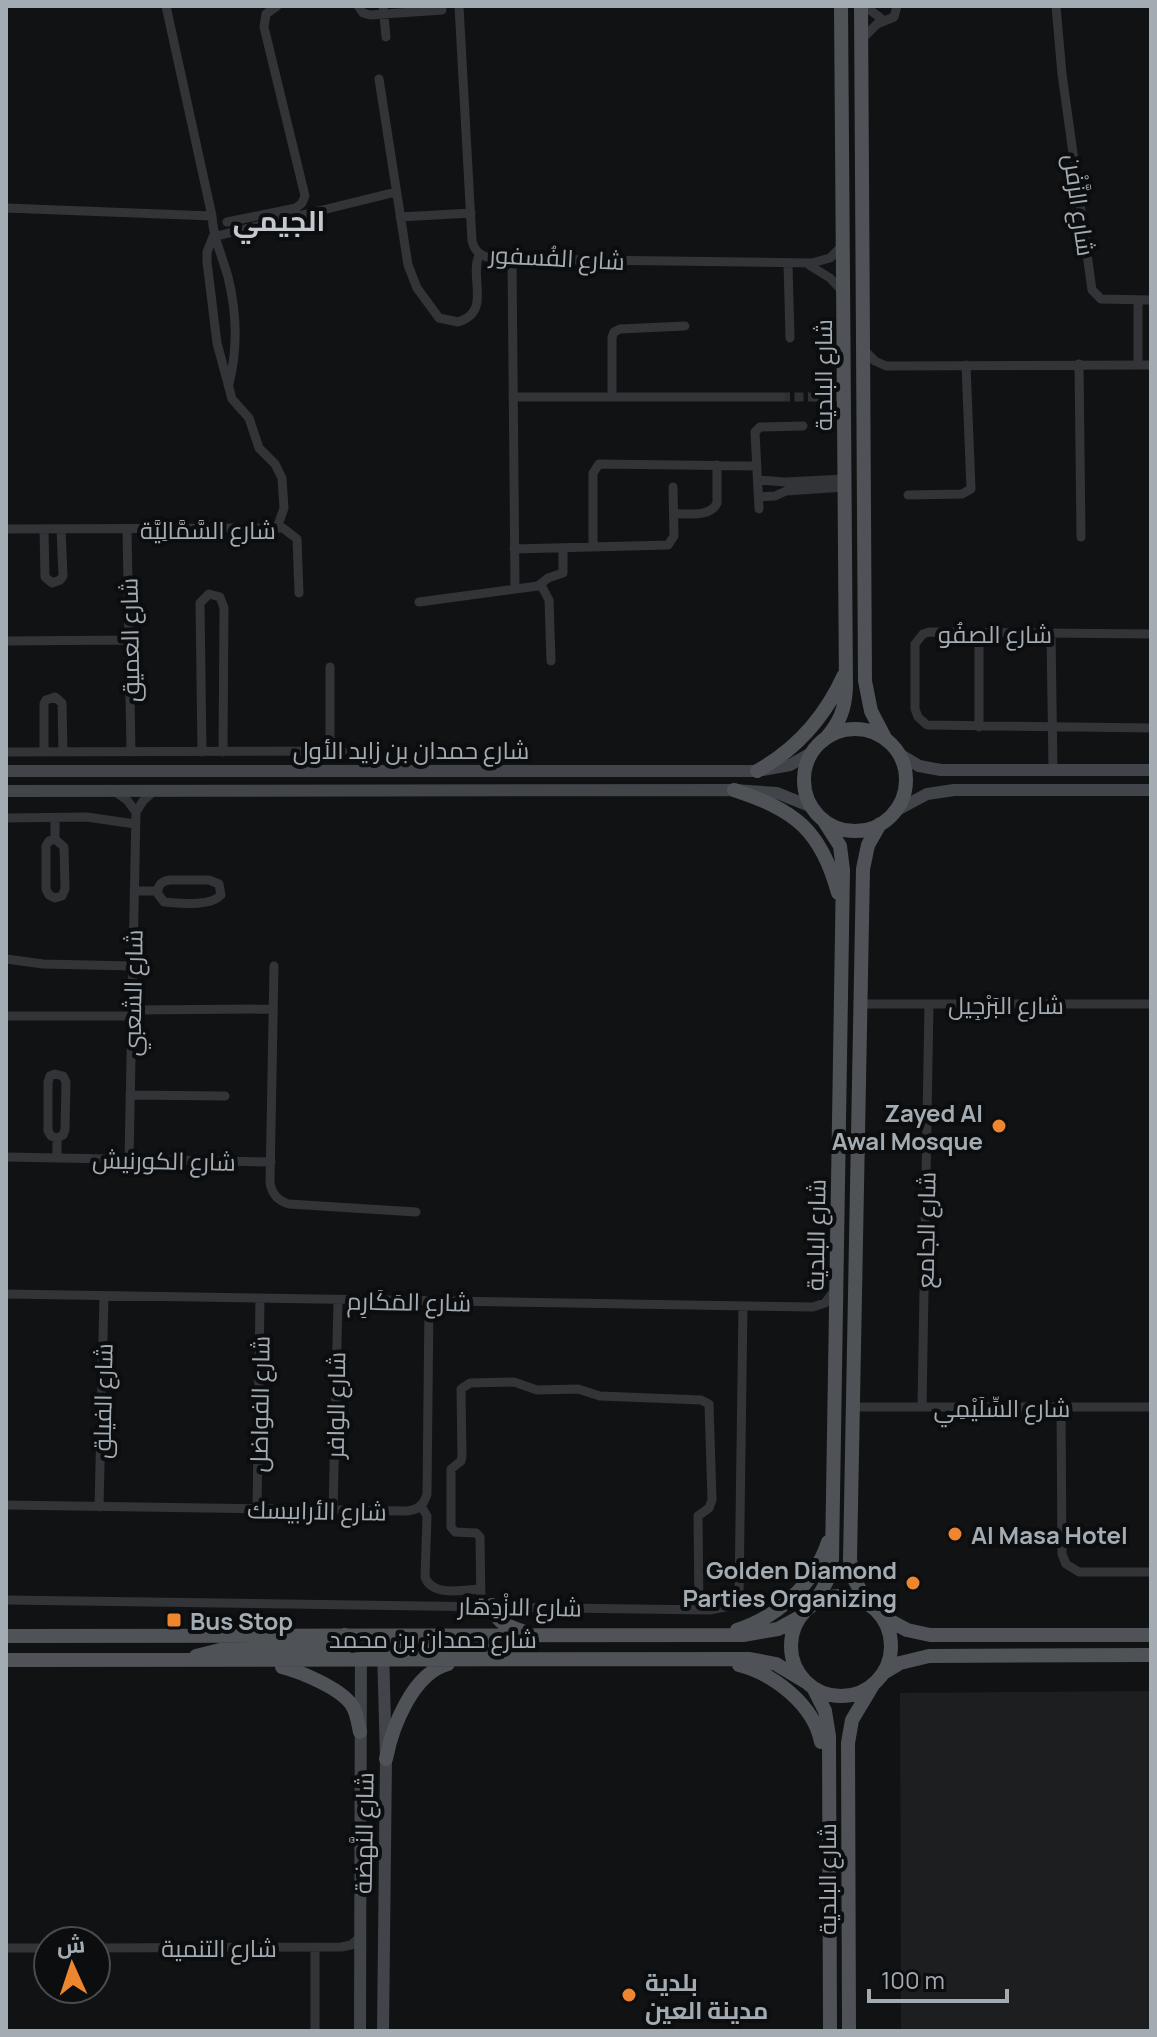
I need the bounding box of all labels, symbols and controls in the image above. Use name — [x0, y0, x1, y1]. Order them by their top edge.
street label: شارع الزَّفْن — [1056, 152, 1103, 258]
district label: الجيمي — [233, 201, 325, 244]
street label: شارع الفُسفور — [486, 237, 626, 278]
street label: شارع البلدية — [806, 319, 840, 431]
street label: شارع السَّمَّالِيَّة — [140, 513, 276, 547]
street label: شارع العميق — [111, 578, 148, 702]
street label: شارع الصفُو — [938, 617, 1052, 651]
street label: شارع حمدان بن زايد الأول — [293, 733, 529, 767]
street label: شارع الشعبي — [114, 929, 154, 1057]
street label: شارع البَرْجِيل — [948, 988, 1064, 1022]
place label: Zayed Al Awal Mosque — [832, 1096, 983, 1157]
marker: Zayed Al Awal Mosque — [990, 1117, 1008, 1135]
street label: شارع الكورنيش — [92, 1142, 236, 1179]
street label: شارع الجامع — [907, 1171, 944, 1289]
street label: شارع البلدية — [798, 1179, 833, 1291]
street label: شارع المَكَارِم — [346, 1283, 472, 1320]
street label: شارع الفواضل — [241, 1335, 278, 1473]
street label: شارع الفيلق — [84, 1343, 121, 1459]
street label: شارع الوافر — [318, 1351, 353, 1461]
street label: شارع السِّلَيْمِي — [934, 1391, 1070, 1428]
street label: شارع الأرابيسك — [247, 1492, 387, 1529]
place label: Al Masa Hotel — [971, 1518, 1128, 1551]
marker: Al Masa Hotel — [946, 1525, 964, 1543]
place label: Golden Diamond Parties Organizing — [682, 1553, 897, 1614]
marker: Golden Diamond Parties Organizing — [904, 1574, 922, 1592]
street label: شارع الازْدِهَار — [456, 1588, 582, 1625]
place label: Bus Stop — [190, 1604, 293, 1637]
marker: Bus Stop — [165, 1611, 183, 1629]
street label: شارع حمدان بن محمد — [329, 1622, 537, 1656]
street label: شارع النَّهضة — [345, 1772, 382, 1894]
street label: شارع البلدية — [810, 1823, 844, 1935]
north arrow — [32, 1925, 112, 2005]
text: ش — [56, 1929, 86, 1961]
street label: شارع التنمية — [161, 1931, 277, 1965]
scale bar — [869, 1953, 1007, 2003]
text: 100 m — [881, 1963, 945, 1996]
place label: بلدية مدينة العين — [645, 1965, 768, 2026]
marker: بلدية مدينة العين — [620, 1986, 638, 2004]

